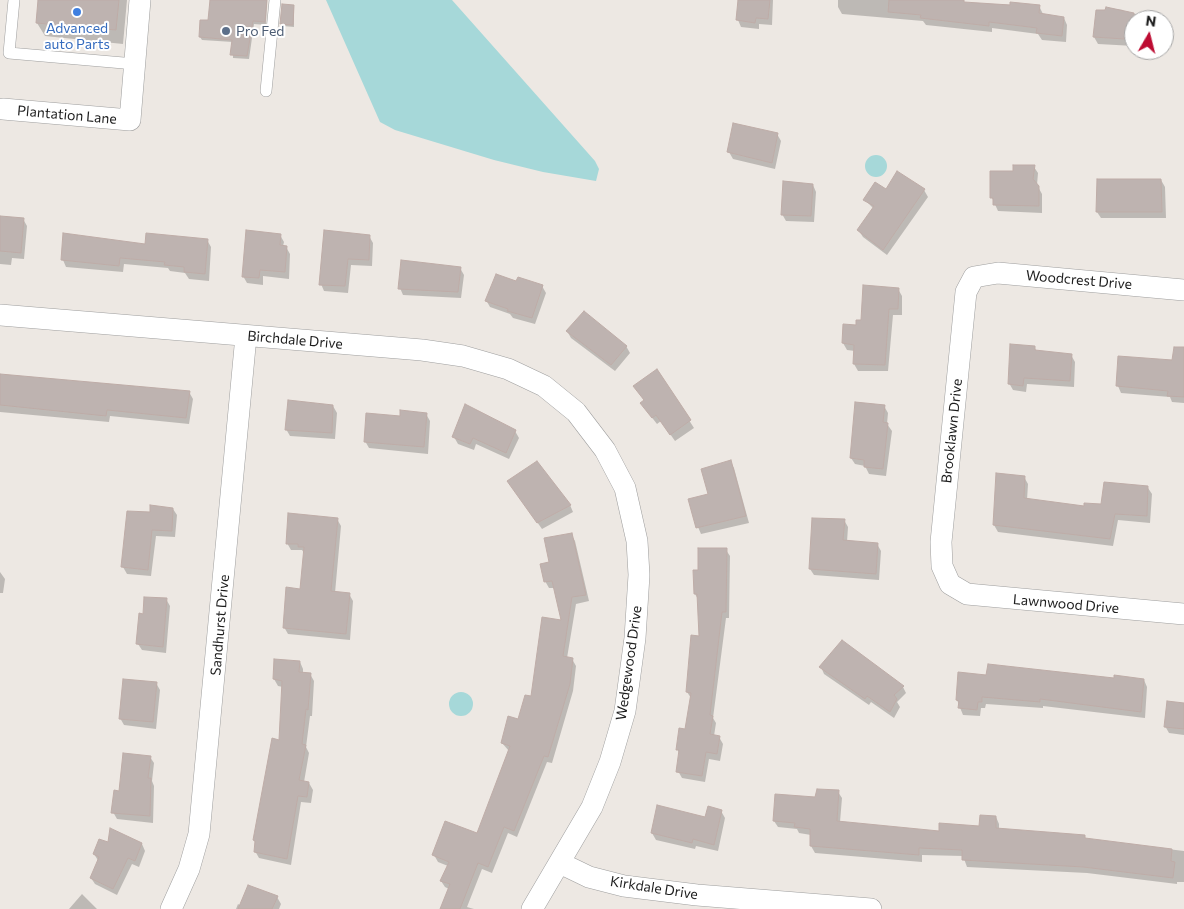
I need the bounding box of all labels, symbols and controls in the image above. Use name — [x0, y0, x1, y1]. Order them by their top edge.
marker: Advanced auto Parts — [71, 6, 83, 18]
north arrow — [1124, 10, 1174, 60]
text: N — [1145, 11, 1157, 30]
place label: Advanced auto Parts — [44, 20, 110, 52]
place label: Pro Fed — [236, 23, 284, 39]
marker: Pro Fed — [220, 25, 232, 37]
street label: Plantation Lane — [17, 102, 117, 128]
street label: Woodcrest Drive — [1025, 267, 1133, 293]
street label: Birchdale Drive — [247, 327, 343, 353]
street label: Brooklawn Drive — [938, 378, 966, 484]
street label: Sandhurst Drive — [207, 574, 233, 676]
street label: Lawnwood Drive — [1012, 591, 1120, 617]
street label: Wedgewood Drive — [613, 605, 645, 721]
street label: Kirkdale Drive — [609, 873, 699, 903]

